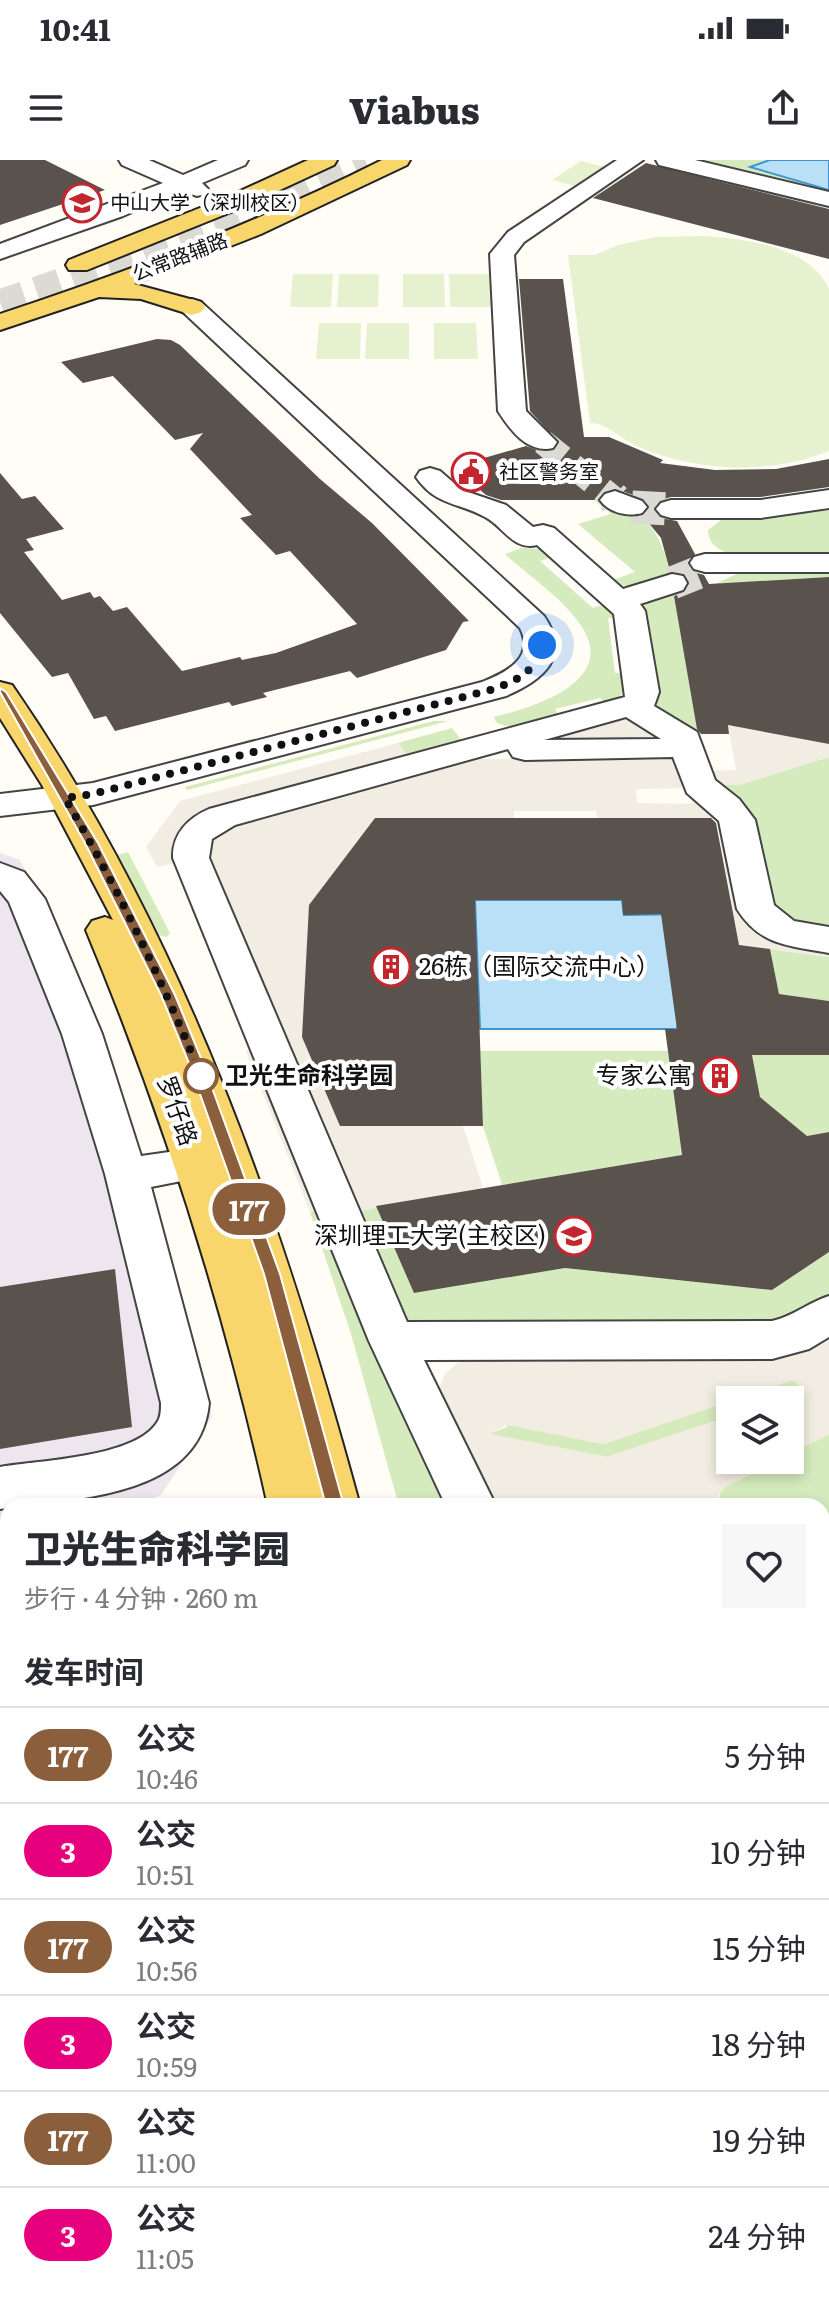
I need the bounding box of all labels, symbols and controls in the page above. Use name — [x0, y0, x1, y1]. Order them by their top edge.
text: 10:41 — [40, 6, 111, 50]
text: Viabus — [349, 82, 480, 135]
icon: menu — [24, 86, 68, 130]
icon: share — [761, 86, 805, 130]
school or university icon: 中山大学（深圳校区） — [61, 182, 103, 224]
place label: 中山大学（深圳校区） — [110, 186, 310, 216]
street label: 公常路辅路 — [127, 223, 231, 287]
public building icon: 社区警务室 — [450, 451, 492, 493]
place label: 社区警务室 — [499, 455, 599, 485]
your location — [522, 625, 562, 665]
building icon: 26栋（国际交流中心） — [370, 946, 412, 988]
place label: 26栋（国际交流中心） — [419, 947, 660, 982]
building icon: 专家公寓 — [699, 1055, 741, 1097]
place label: 卫光生命科学园 — [225, 1056, 393, 1091]
place label: 专家公寓 — [596, 1056, 692, 1091]
marker: 卫光生命科学园 — [184, 1059, 218, 1093]
street label: 罗仔路 — [151, 1070, 208, 1150]
line badge: 177 — [203, 1183, 295, 1235]
text: 177 — [228, 1188, 270, 1230]
school or university icon: 深圳理工大学(主校区) — [553, 1215, 595, 1257]
place label: 深圳理工大学(主校区) — [314, 1216, 546, 1251]
map controls — [716, 1386, 804, 1474]
button: layers — [716, 1386, 804, 1474]
text: 卫光生命科学园 — [24, 1518, 290, 1575]
button: heart — [722, 1524, 806, 1608]
text: 步行 · 4 分钟 · 260 m — [24, 1577, 258, 1616]
text: 发车时间 — [24, 1648, 144, 1692]
text: 公交 — [136, 1714, 196, 1758]
text: 5 分钟 — [725, 1733, 806, 1777]
text: 177 — [47, 1734, 89, 1776]
text: 10:46 — [136, 1758, 198, 1797]
text: 公交 — [136, 1810, 196, 1854]
text: 10 分钟 — [710, 1829, 806, 1873]
text: 3 — [60, 1830, 76, 1872]
text: 10:51 — [136, 1854, 194, 1893]
text: 公交 — [136, 1906, 196, 1950]
text: 15 分钟 — [713, 1925, 806, 1969]
text: 177 — [47, 1926, 89, 1968]
text: 10:56 — [136, 1950, 197, 1989]
text: 公交 — [136, 2002, 196, 2046]
text: 18 分钟 — [711, 2021, 806, 2065]
text: 3 — [60, 2022, 76, 2064]
text: 10:59 — [136, 2046, 197, 2085]
text: 公交 — [136, 2098, 196, 2142]
text: 19 分钟 — [712, 2117, 806, 2161]
text: 177 — [47, 2118, 89, 2160]
text: 11:00 — [136, 2142, 196, 2181]
text: 公交 — [136, 2194, 196, 2238]
text: 24 分钟 — [708, 2213, 806, 2257]
text: 3 — [60, 2214, 76, 2256]
text: 11:05 — [136, 2238, 194, 2277]

